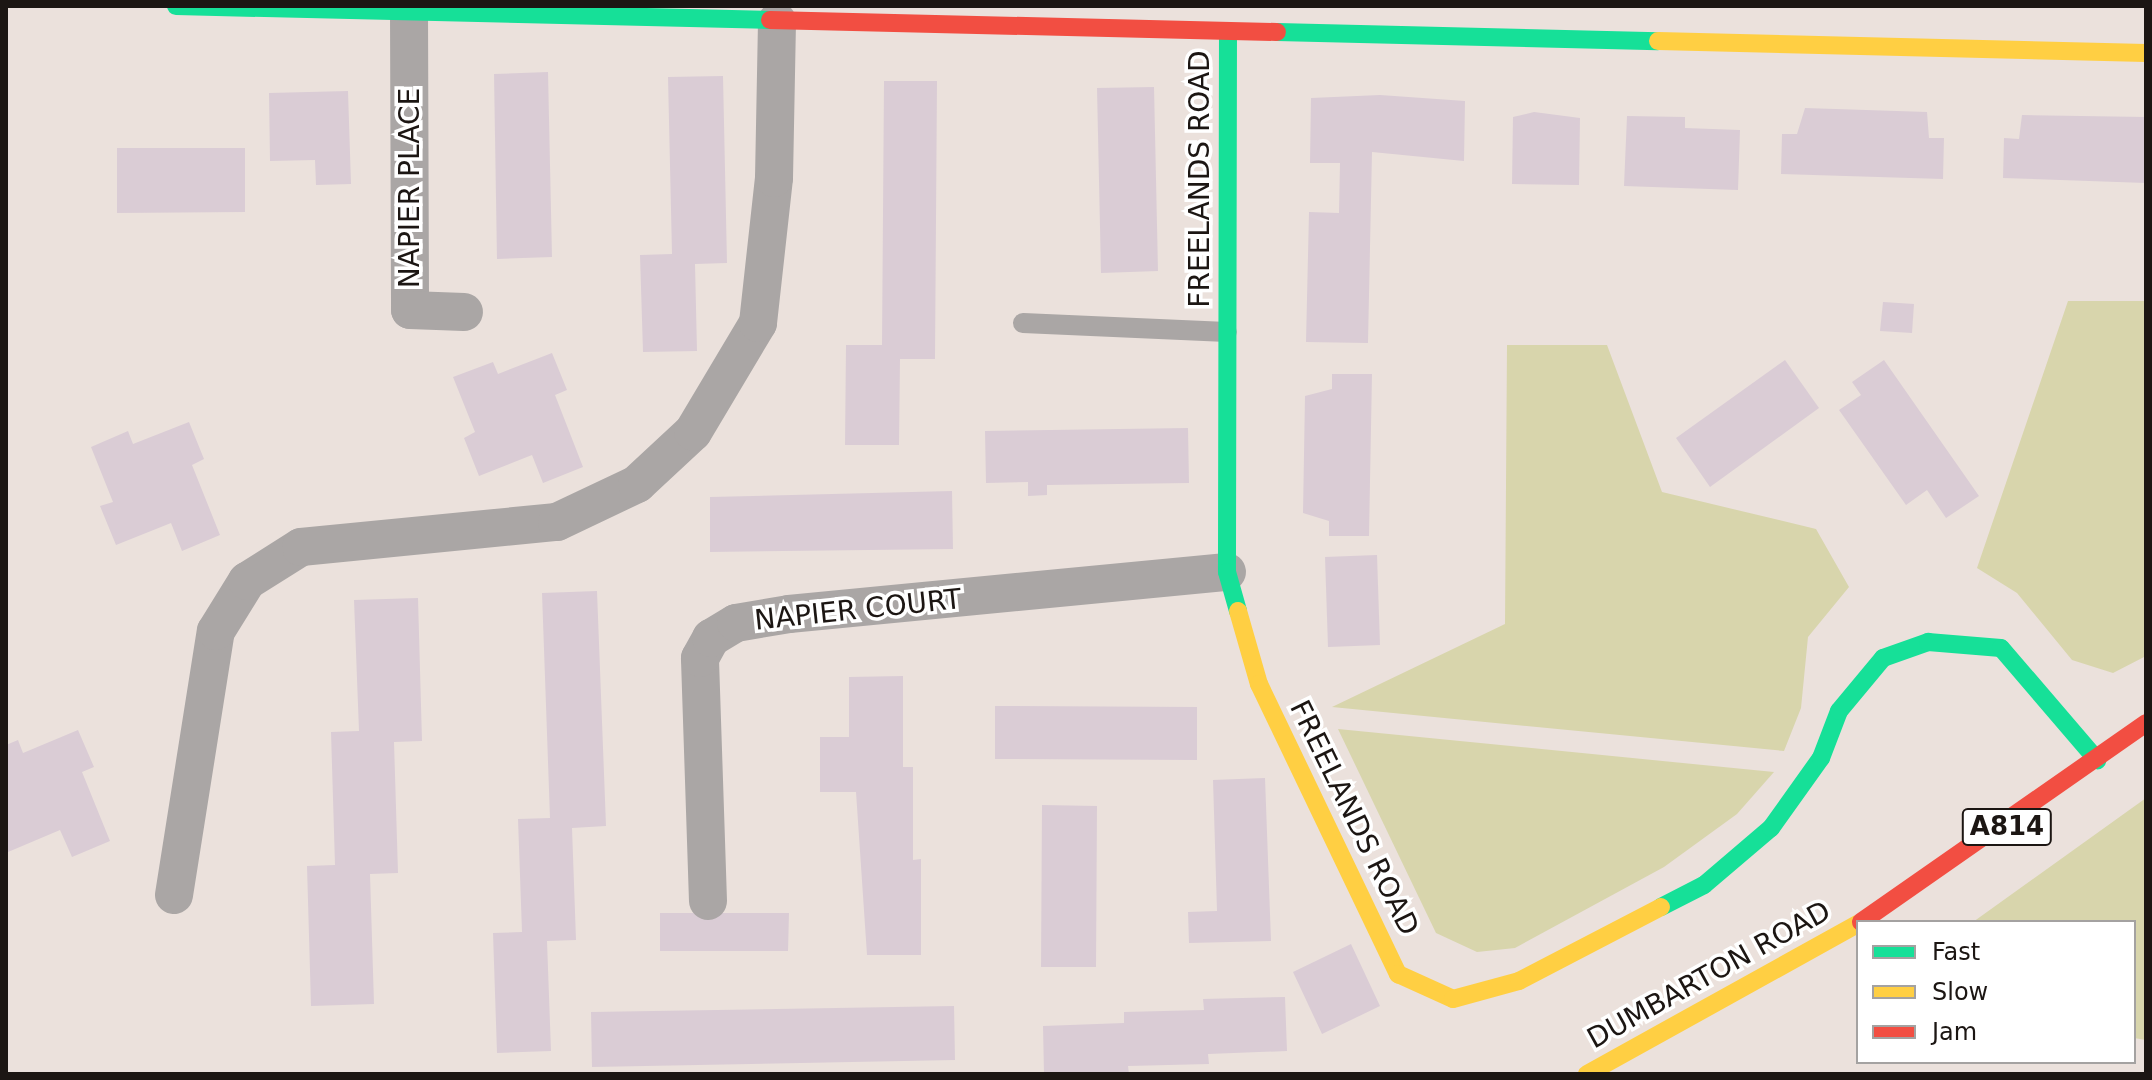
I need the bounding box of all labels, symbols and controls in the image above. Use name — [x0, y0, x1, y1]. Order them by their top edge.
street label: FREELANDS ROAD — [1183, 50, 1217, 308]
street label: NAPIER PLACE — [393, 88, 427, 288]
street label: NAPIER COURT — [753, 582, 963, 638]
street label: FREELANDS ROAD — [1283, 695, 1425, 941]
road number: A814 — [1961, 805, 2053, 849]
street label: DUMBARTON ROAD — [1582, 894, 1836, 1056]
legend — [1856, 920, 2136, 1064]
text: Fast — [1932, 938, 1980, 966]
text: Slow — [1932, 978, 1988, 1006]
text: Jam — [1932, 1018, 1977, 1046]

